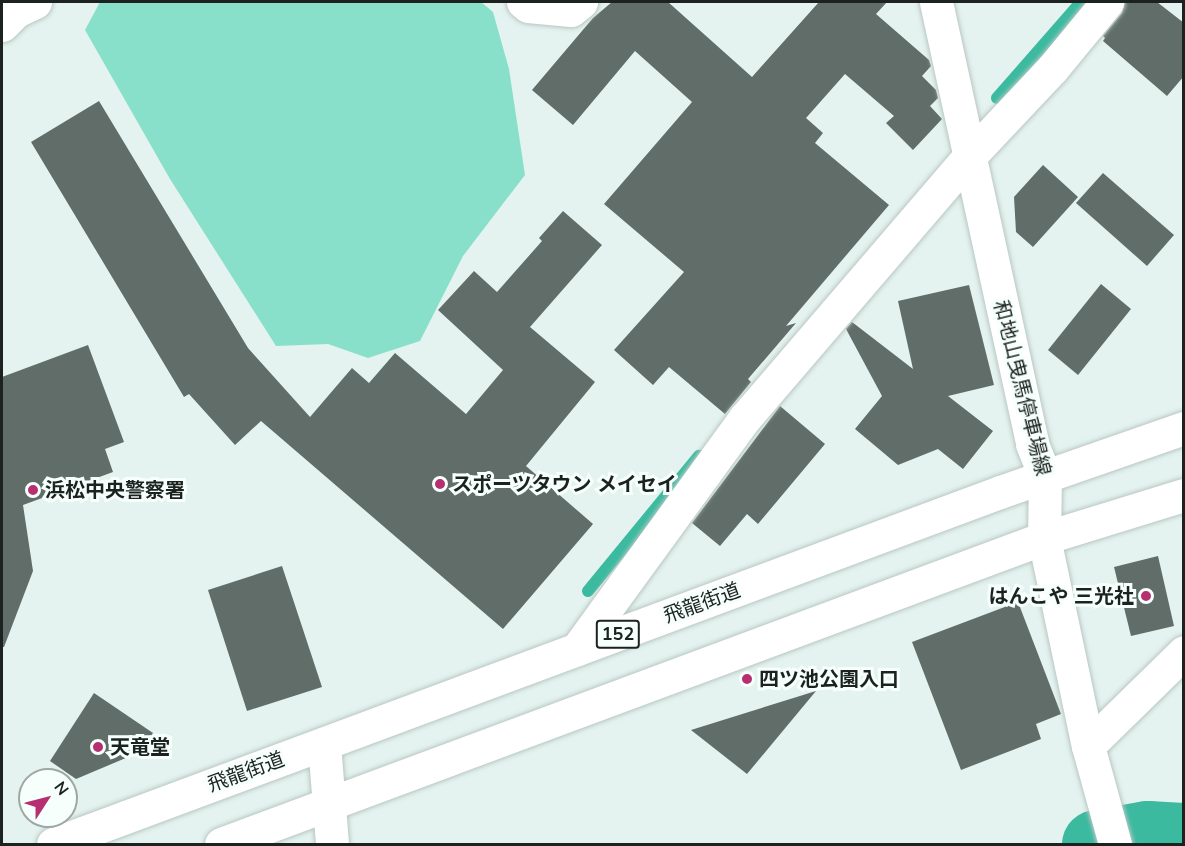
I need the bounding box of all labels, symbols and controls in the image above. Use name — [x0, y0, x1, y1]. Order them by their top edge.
street label: 和地山曳馬停車場線 — [989, 298, 1055, 478]
place label: スポーツタウン メイセイ — [452, 472, 677, 496]
marker: スポーツタウン メイセイ — [433, 477, 447, 491]
place label: 浜松中央警察署 — [45, 478, 185, 502]
marker: 浜松中央警察署 — [26, 483, 40, 497]
street label: 飛龍街道 — [660, 578, 744, 628]
place label: はんこや 三光社 — [989, 584, 1134, 608]
marker: はんこや 三光社 — [1139, 589, 1153, 603]
road number: 152 — [596, 619, 640, 649]
place label: 四ツ池公園入口 — [759, 667, 899, 691]
marker: 四ツ池公園入口 — [740, 672, 754, 686]
place label: 天竜堂 — [110, 735, 170, 759]
marker: 天竜堂 — [91, 740, 105, 754]
street label: 飛龍街道 — [204, 747, 288, 797]
north arrow — [18, 768, 78, 828]
text: N — [49, 777, 73, 800]

